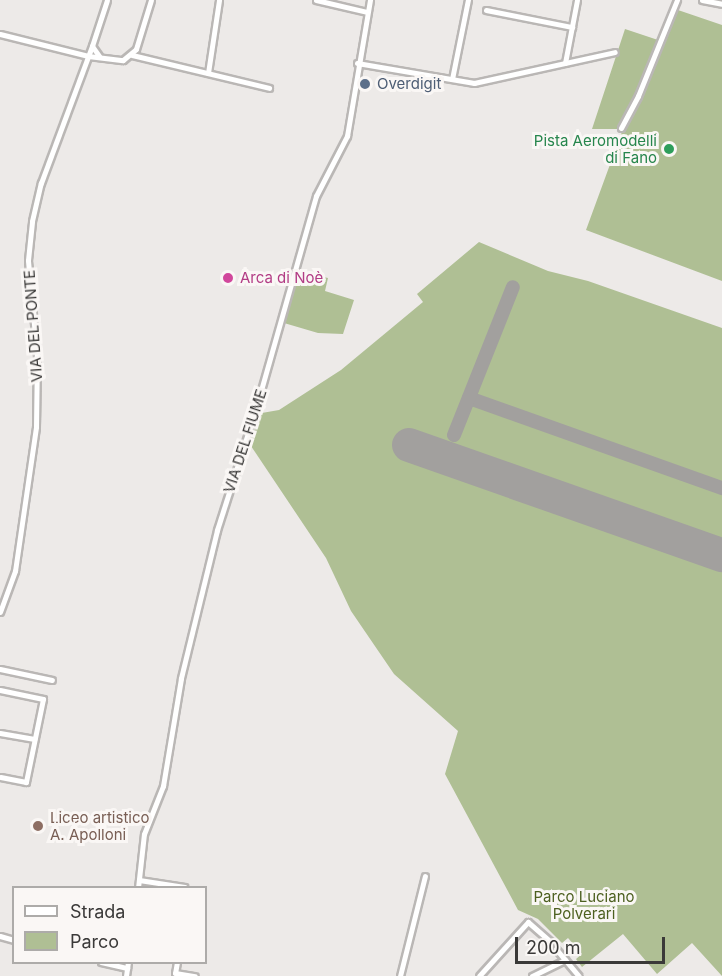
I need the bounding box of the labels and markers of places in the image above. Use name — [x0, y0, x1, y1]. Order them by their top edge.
place label: Overdigit — [377, 75, 441, 93]
marker: Overdigit — [358, 77, 372, 91]
place label: Pista Aeromodelli di Fano — [534, 131, 657, 166]
marker: Pista Aeromodelli di Fano — [662, 142, 676, 156]
place label: Arca di Noè — [240, 269, 323, 287]
marker: Arca di Noè — [221, 271, 235, 285]
place label: Liceo artistico A. Apolloni — [50, 808, 150, 843]
marker: Liceo artistico A. Apolloni — [31, 819, 45, 833]

